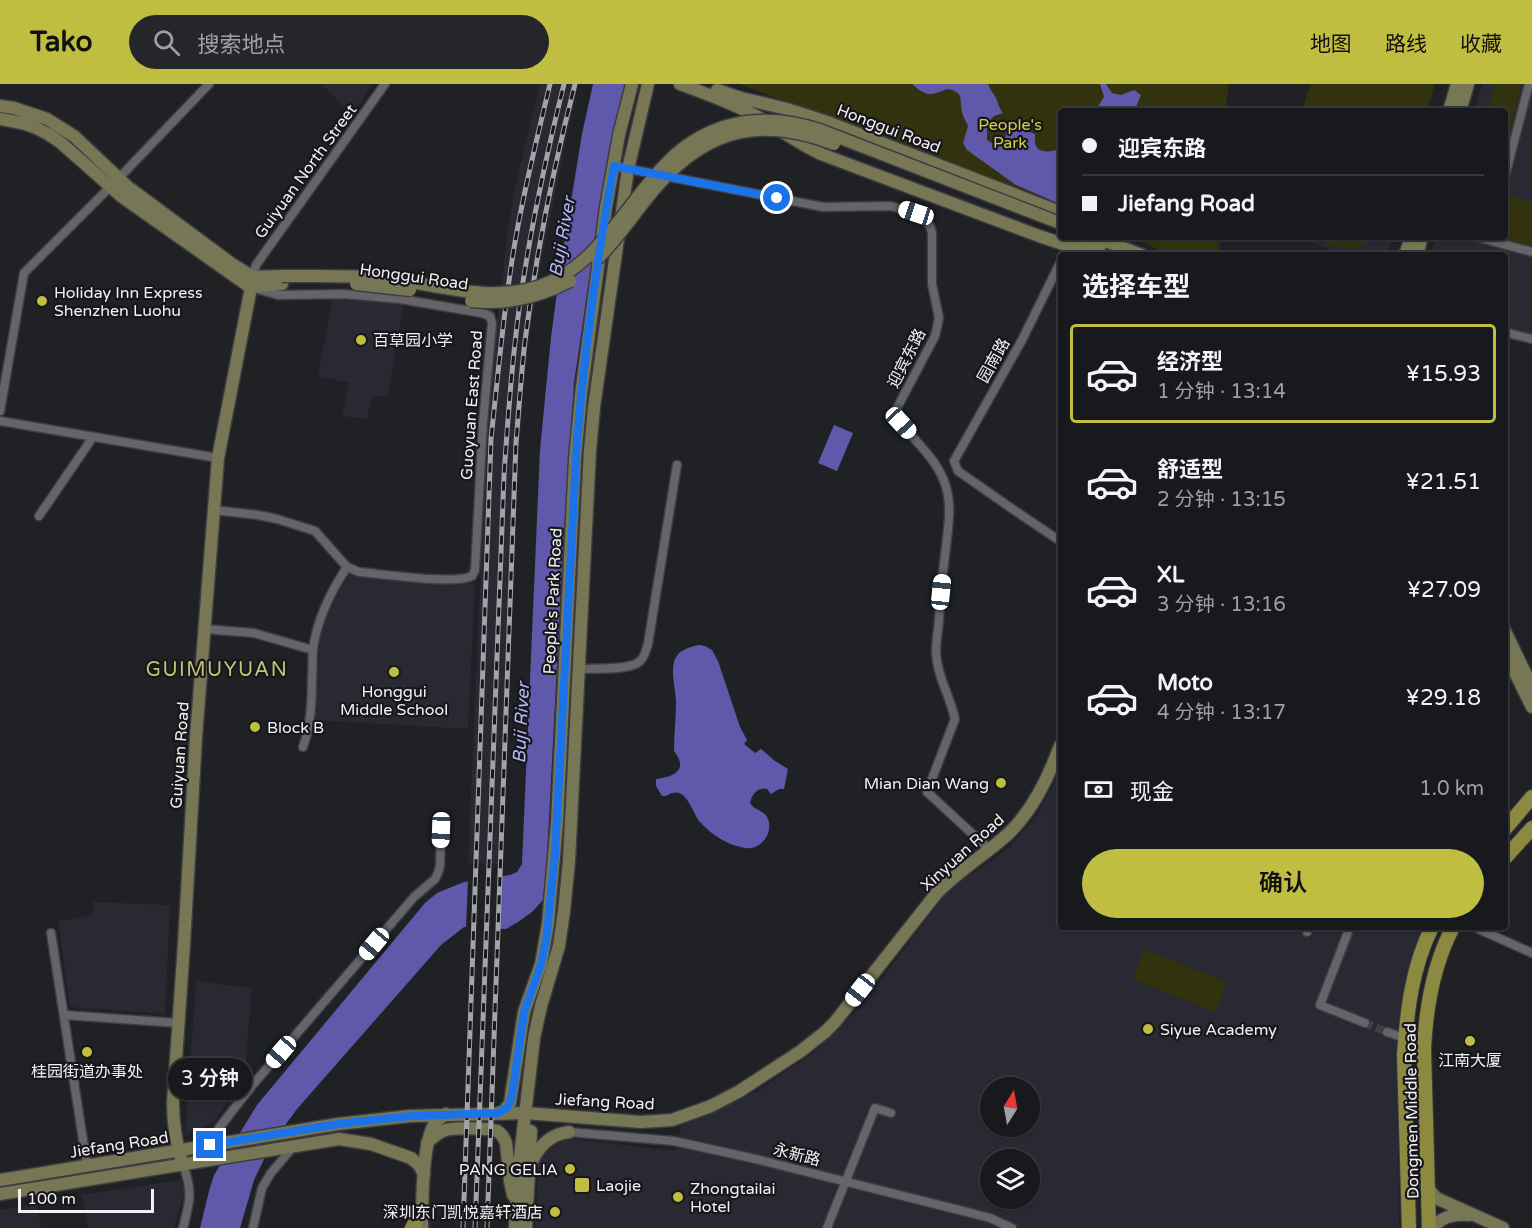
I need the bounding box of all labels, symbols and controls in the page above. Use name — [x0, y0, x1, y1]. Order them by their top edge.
search box — [129, 15, 549, 69]
text: Tako — [30, 25, 93, 59]
icon: search — [150, 26, 183, 59]
text: 搜索地点 — [198, 32, 286, 58]
text: 地图 — [1310, 32, 1352, 57]
text: 路线 — [1385, 32, 1427, 57]
text: 收藏 — [1460, 32, 1502, 57]
street label: Guiyuan North Street — [250, 100, 361, 243]
street label: Honggui Road — [834, 100, 943, 158]
park label: People's Park — [978, 115, 1042, 153]
text: 迎宾东路 — [1118, 136, 1206, 162]
route start — [763, 184, 790, 211]
text: Jiefang Road — [1118, 191, 1255, 217]
water label: Buji River — [544, 193, 580, 279]
car — [896, 199, 936, 227]
street label: Honggui Road — [358, 259, 470, 295]
text: 选择车型 — [1082, 271, 1190, 304]
place label: Holiday Inn Express Shenzhen Luohu — [54, 283, 203, 321]
marker: Holiday Inn Express Shenzhen Luohu — [35, 294, 49, 308]
street label: 迎宾东路 — [883, 325, 930, 392]
street label: Guoyuan East Road — [457, 330, 487, 481]
place label: 百草园小学 — [373, 331, 453, 351]
marker: 百草园小学 — [354, 333, 368, 347]
street label: 园南路 — [973, 335, 1014, 386]
icon: car — [1085, 347, 1139, 401]
text: 经济型 — [1157, 349, 1223, 375]
text: ¥15.93 — [1406, 361, 1481, 387]
text: 1 分钟 · 13:14 — [1157, 380, 1286, 404]
car — [882, 404, 920, 442]
icon: car — [1085, 455, 1139, 509]
text: 舒适型 — [1157, 457, 1223, 483]
text: ¥21.51 — [1406, 469, 1481, 495]
text: 2 分钟 · 13:15 — [1157, 488, 1286, 512]
street label: People's Park Road — [539, 527, 567, 675]
text: XL — [1157, 562, 1184, 588]
icon: car — [1085, 563, 1139, 617]
car — [930, 573, 952, 611]
text: ¥27.09 — [1407, 577, 1481, 603]
text: 3 分钟 · 13:16 — [1157, 593, 1286, 617]
district label: GUIMUYUAN — [146, 658, 288, 682]
marker: Honggui Middle School — [387, 665, 401, 679]
text: Moto — [1157, 670, 1213, 696]
icon: car — [1085, 671, 1139, 725]
water label: Buji River — [508, 680, 534, 764]
place label: Honggui Middle School — [340, 682, 448, 720]
text: ¥29.18 — [1406, 685, 1481, 711]
street label: Guiyuan Road — [166, 701, 194, 809]
text: 4 分钟 · 13:17 — [1157, 701, 1286, 725]
place label: Block B — [267, 718, 324, 738]
marker: Block B — [248, 720, 262, 734]
icon: cash — [1082, 773, 1115, 806]
place label: Mian Dian Wang — [864, 774, 989, 794]
marker: Mian Dian Wang — [994, 776, 1008, 790]
text: 1.0 km — [1419, 777, 1484, 801]
text: 现金 — [1130, 779, 1174, 805]
street label: Xinyuan Road — [917, 810, 1009, 896]
car — [431, 812, 451, 848]
button: 确认 — [1082, 849, 1484, 918]
car — [356, 924, 392, 964]
car — [842, 970, 878, 1010]
place label: Siyue Academy — [1160, 1020, 1277, 1040]
marker: Siyue Academy — [1141, 1022, 1155, 1036]
street label: Dongmen Middle Road — [1400, 1023, 1424, 1199]
car — [262, 1033, 300, 1071]
marker: 江南大厦 — [1463, 1034, 1477, 1048]
marker: 桂园街道办事处 — [80, 1045, 94, 1059]
place label: 江南大厦 — [1438, 1051, 1502, 1071]
callout: 3 分钟 — [168, 1058, 252, 1100]
place label: 桂园街道办事处 — [31, 1062, 143, 1082]
text: 3 分钟 — [181, 1067, 239, 1091]
north arrow — [980, 1077, 1040, 1137]
map controls — [980, 1077, 1040, 1209]
street label: Jiefang Road — [555, 1089, 655, 1115]
street label: Jiefang Road — [68, 1127, 170, 1163]
route end — [196, 1131, 223, 1158]
street label: 永新路 — [771, 1139, 822, 1170]
button: layers — [980, 1149, 1040, 1209]
place label: PANG GELIA — [459, 1160, 558, 1180]
marker: PANG GELIA — [563, 1162, 577, 1176]
marker: Laojie — [573, 1176, 591, 1194]
place label: Laojie — [596, 1176, 641, 1196]
place label: Zhongtailai Hotel — [690, 1179, 776, 1217]
scale bar — [18, 1186, 154, 1214]
text: 100 m — [27, 1189, 76, 1209]
marker: Zhongtailai Hotel — [671, 1190, 685, 1204]
place label: 深圳东门凯悦嘉轩酒店 — [383, 1203, 543, 1223]
marker: 深圳东门凯悦嘉轩酒店 — [548, 1205, 562, 1219]

